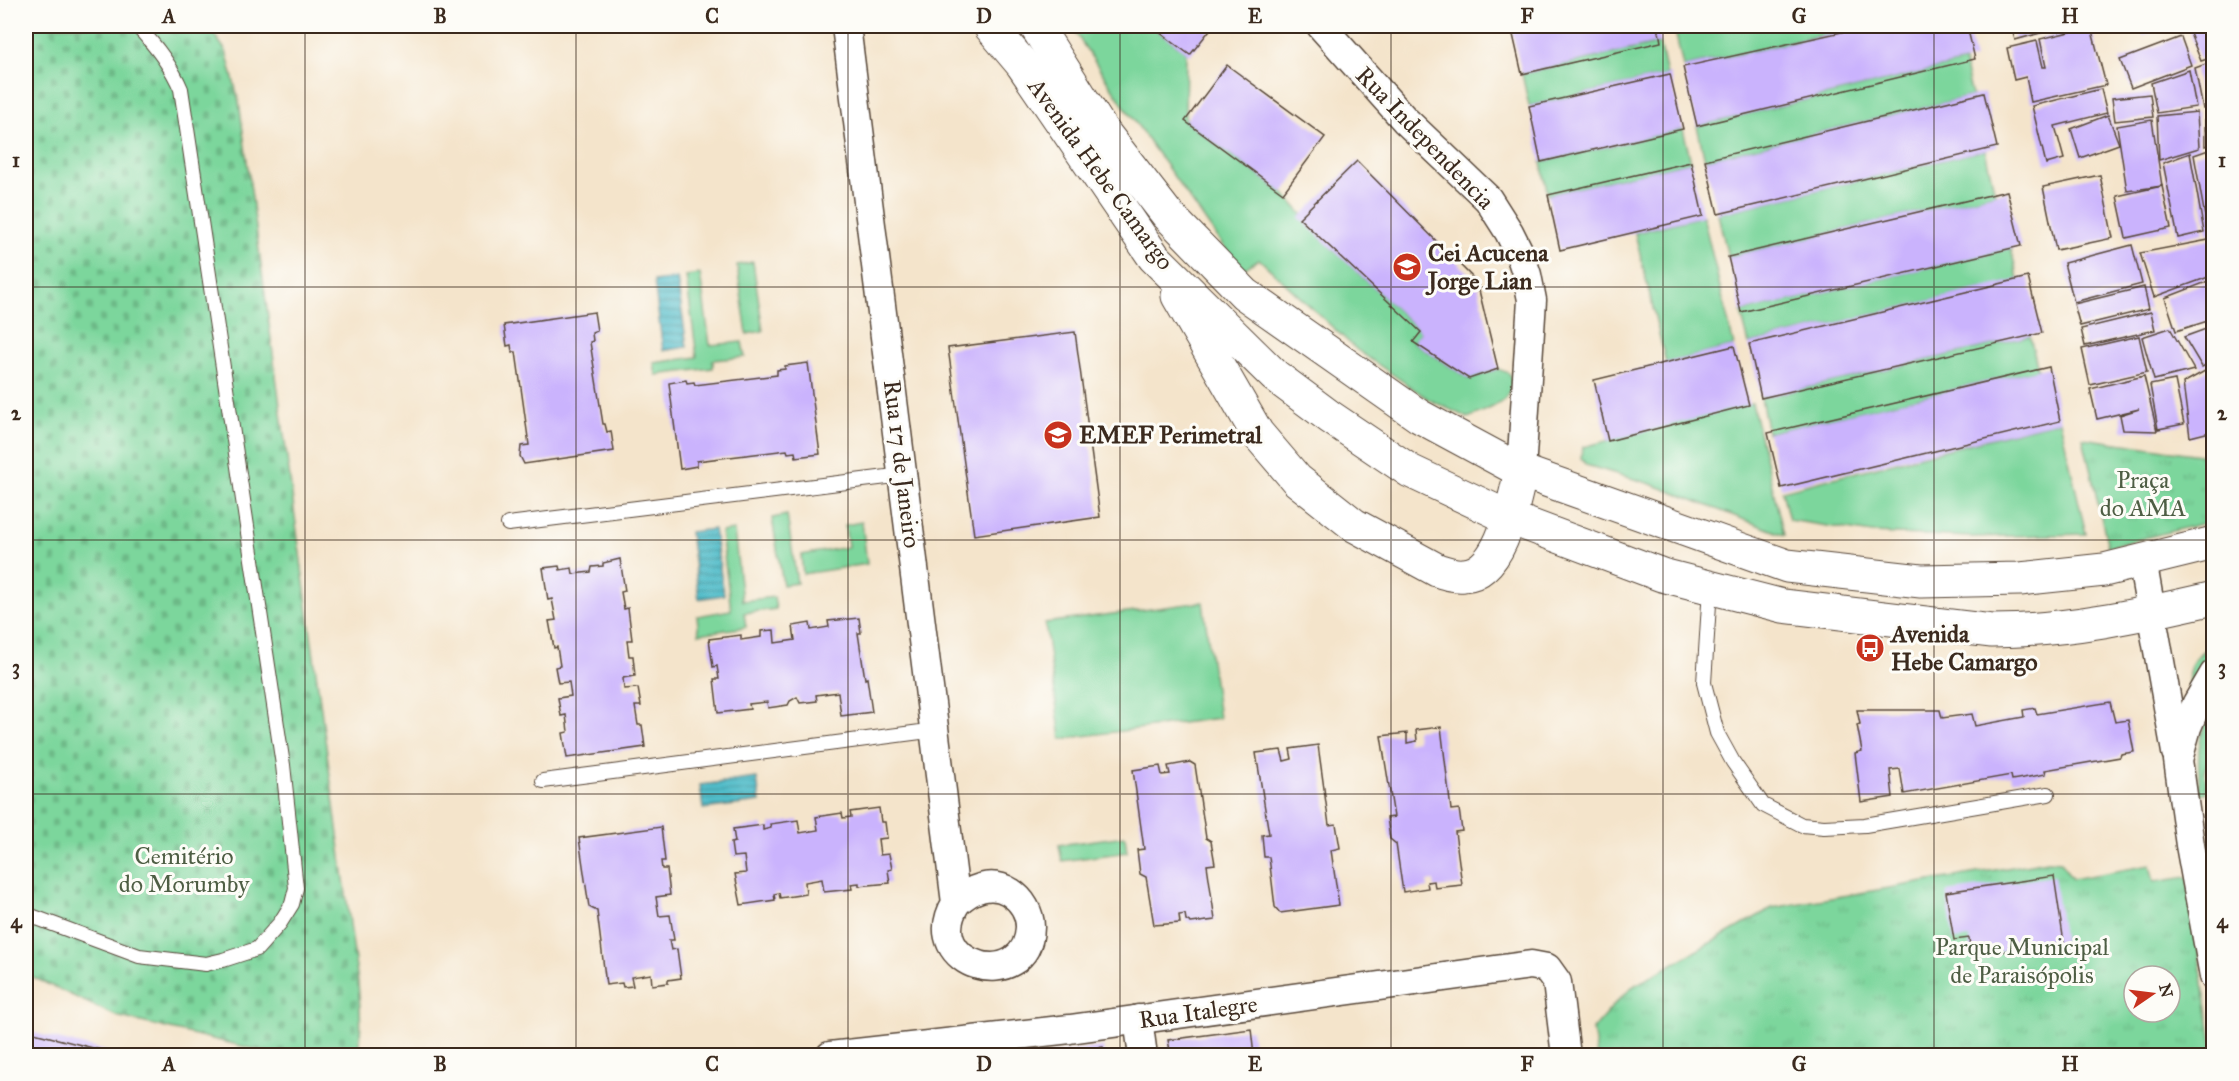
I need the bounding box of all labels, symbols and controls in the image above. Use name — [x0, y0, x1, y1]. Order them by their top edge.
text: A — [160, 4, 176, 28]
text: B — [433, 4, 447, 28]
text: C — [705, 4, 719, 28]
text: D — [976, 4, 992, 28]
text: E — [1248, 4, 1263, 28]
text: F — [1520, 4, 1534, 28]
text: G — [1792, 4, 1807, 28]
text: H — [2061, 4, 2079, 28]
street label: Rua Independencia — [1349, 60, 1501, 216]
street label: Avenida Hebe Camargo — [1021, 71, 1181, 276]
text: 1 — [12, 148, 20, 172]
text: 1 — [2218, 148, 2226, 172]
place label: Cei Acucena Jorge Lian — [1425, 238, 1549, 296]
school or university icon: Cei Acucena Jorge Lian — [1391, 251, 1423, 283]
street label: Rua 17 de Janeiro — [877, 378, 927, 550]
text: 2 — [11, 401, 22, 425]
text: 2 — [2217, 401, 2228, 425]
school or university icon: EMEF Perimetral — [1042, 419, 1074, 451]
place label: EMEF Perimetral — [1079, 420, 1262, 450]
park label: Praça do AMA — [2100, 465, 2186, 523]
place label: Avenida Hebe Camargo — [1889, 619, 2038, 677]
bus stop icon: Avenida Hebe Camargo — [1854, 632, 1886, 664]
text: 3 — [12, 655, 20, 680]
text: 3 — [2218, 655, 2226, 680]
park label: Cemitério do Morumby — [119, 841, 250, 899]
text: 4 — [10, 909, 22, 934]
text: 4 — [2216, 909, 2228, 934]
park label: Parque Municipal de Paraisópolis — [1935, 932, 2109, 990]
north arrow — [2122, 964, 2182, 1024]
text: N — [2155, 982, 2177, 1000]
street label: Rua Italegre — [1137, 989, 1259, 1035]
text: A — [160, 1052, 176, 1076]
text: B — [433, 1052, 447, 1076]
text: C — [705, 1052, 719, 1076]
text: D — [976, 1052, 992, 1076]
text: E — [1248, 1052, 1263, 1076]
text: F — [1520, 1052, 1534, 1076]
text: G — [1792, 1052, 1807, 1076]
text: H — [2061, 1052, 2079, 1076]

